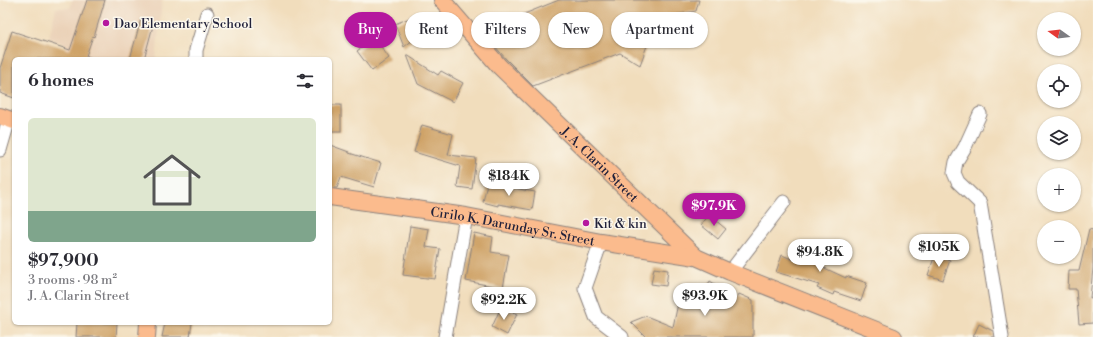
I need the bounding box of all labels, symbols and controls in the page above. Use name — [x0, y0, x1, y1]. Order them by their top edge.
chip: Buy — [344, 12, 397, 48]
chip: Rent — [405, 12, 463, 48]
chip: Filters — [471, 12, 540, 48]
chip: New — [548, 12, 603, 48]
chip: Apartment — [611, 12, 708, 48]
north arrow — [1037, 12, 1081, 56]
map controls — [1037, 12, 1081, 264]
place label: Dao Elementary School — [114, 16, 253, 32]
marker: Dao Elementary School — [101, 18, 111, 28]
button: locate — [1037, 64, 1081, 108]
text: 6 homes — [28, 70, 94, 92]
icon: filters — [294, 70, 316, 92]
button: layers — [1037, 116, 1081, 160]
street label: J. A. Clarin Street — [557, 123, 642, 206]
icon: home — [136, 144, 208, 216]
pin: $184K — [481, 163, 537, 197]
text: $184K — [488, 168, 530, 184]
button: + — [1037, 168, 1081, 212]
pin: $97.9K — [681, 193, 747, 227]
text: $97.9K — [691, 198, 737, 214]
street label: Cirilo K. Darunday Sr. Street — [429, 204, 596, 250]
place label: Kit & kin — [594, 216, 647, 232]
marker: Kit & kin — [581, 218, 591, 228]
button: − — [1037, 220, 1081, 264]
pin: $105K — [911, 234, 967, 268]
pin: $94.8K — [787, 239, 853, 273]
text: $105K — [918, 239, 960, 255]
text: $94.8K — [797, 244, 843, 260]
text: $97,900 — [28, 250, 99, 272]
text: 3 rooms · 98 m² — [28, 272, 117, 288]
pin: $93.9K — [672, 283, 738, 317]
pin: $92.2K — [471, 287, 537, 321]
text: J. A. Clarin Street — [28, 288, 130, 304]
text: $93.9K — [682, 288, 728, 304]
text: $92.2K — [481, 292, 527, 308]

